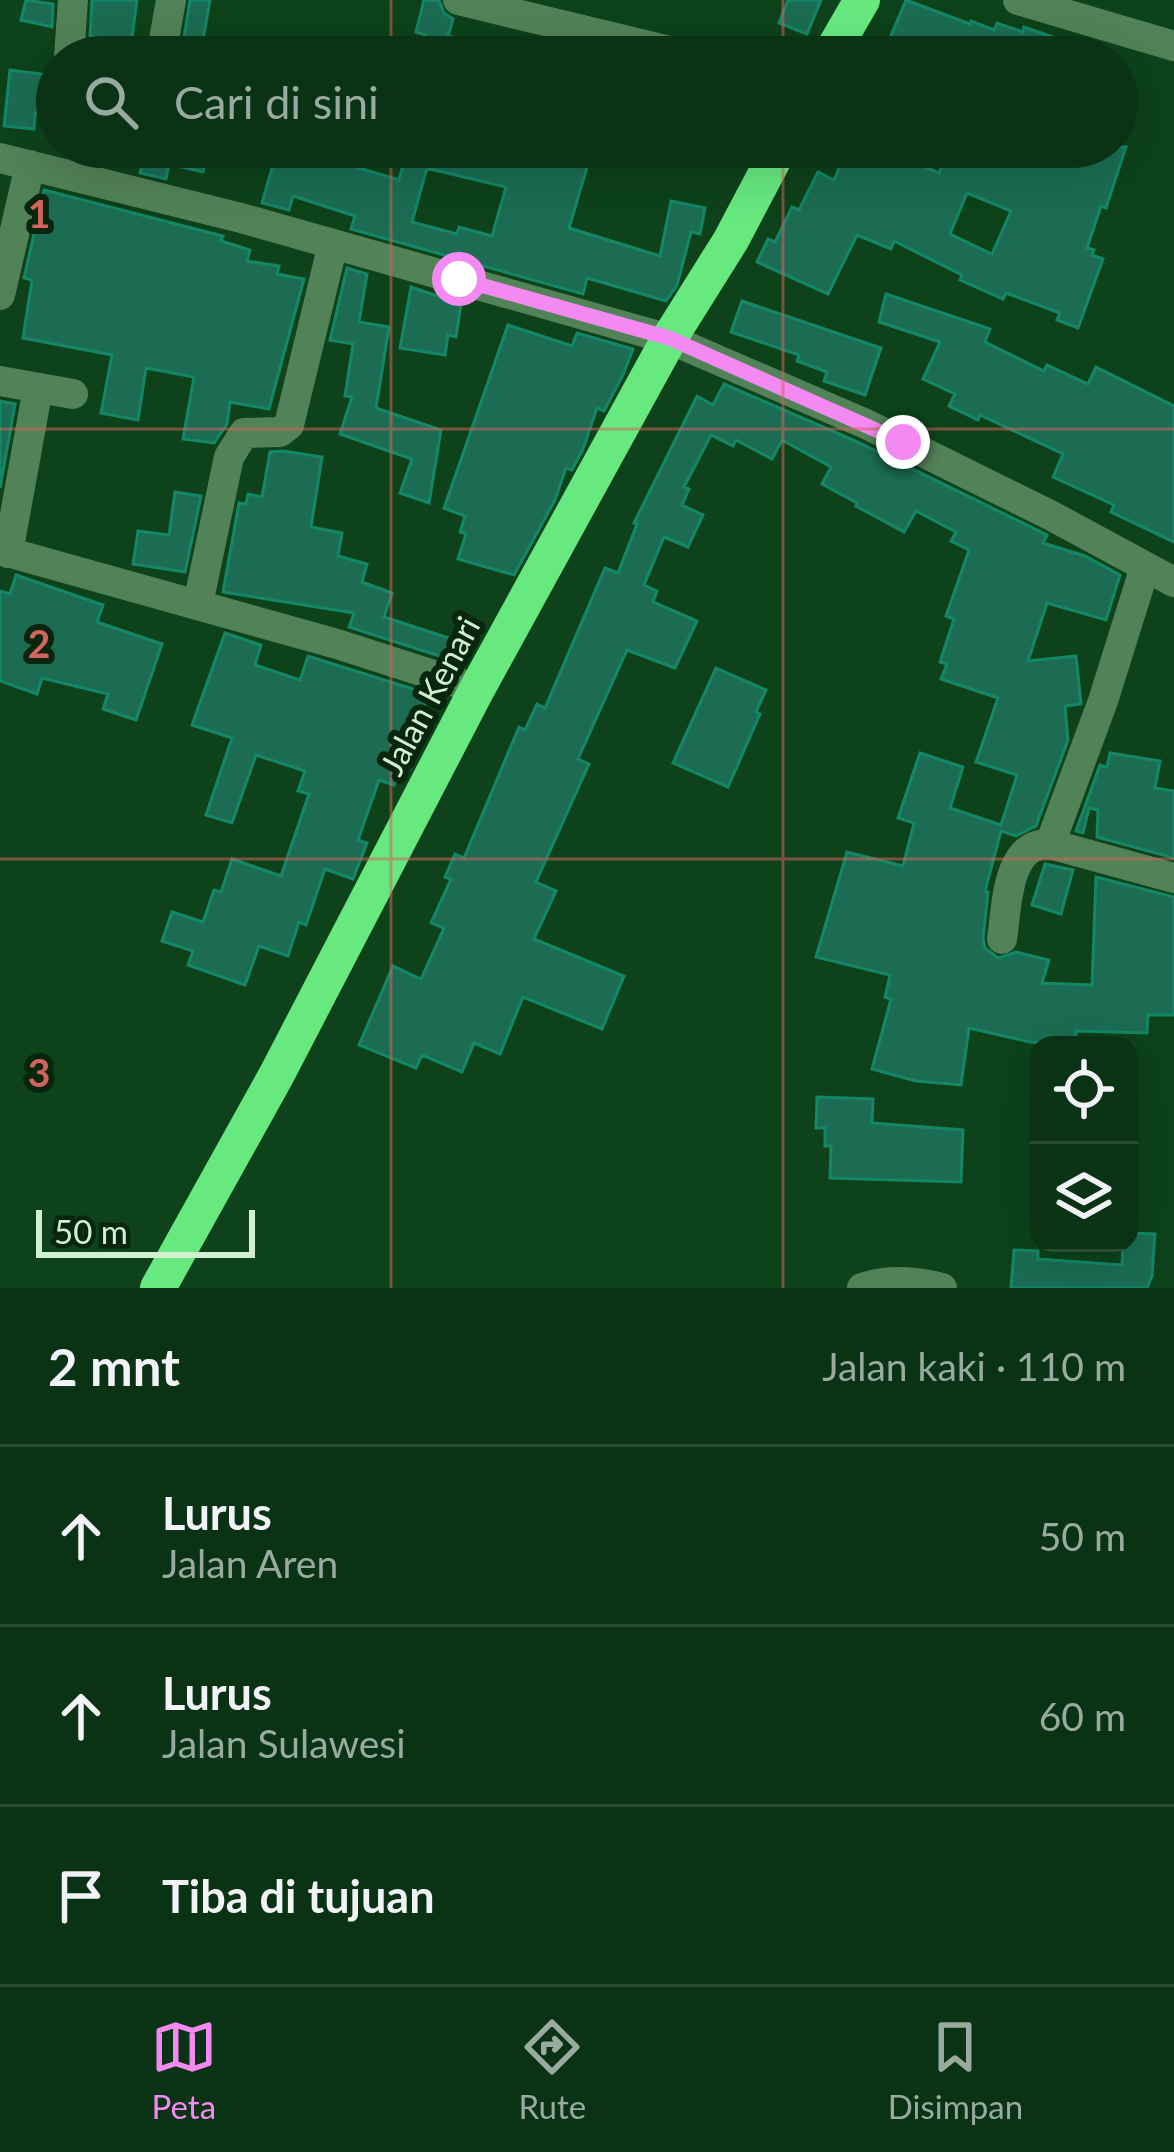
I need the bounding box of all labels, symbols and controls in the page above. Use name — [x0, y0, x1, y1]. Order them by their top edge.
search box — [36, 36, 1138, 168]
icon: search — [78, 69, 144, 135]
text: Cari di sini — [174, 75, 379, 129]
text: 1 — [28, 190, 50, 236]
route start — [432, 252, 486, 306]
route end — [876, 415, 930, 469]
street label: Jalan Kenari — [371, 610, 488, 782]
text: 2 — [28, 620, 50, 666]
map controls — [1030, 1036, 1138, 1252]
button: locate — [1030, 1036, 1138, 1144]
text: 3 — [28, 1049, 50, 1095]
button: layers — [1030, 1144, 1138, 1252]
scale bar — [36, 1204, 255, 1257]
text: 50 m — [54, 1211, 128, 1251]
text: 2 mnt — [48, 1336, 180, 1397]
text: Jalan kaki · 110 m — [822, 1343, 1126, 1389]
text: Lurus — [162, 1486, 272, 1540]
icon: ahead — [48, 1503, 114, 1569]
text: 50 m — [1039, 1513, 1126, 1559]
text: Jalan Aren — [162, 1540, 338, 1586]
text: Lurus — [162, 1666, 272, 1720]
icon: ahead — [48, 1683, 114, 1749]
text: 60 m — [1039, 1693, 1126, 1739]
text: Jalan Sulawesi — [162, 1720, 406, 1766]
icon: arrive — [48, 1863, 114, 1929]
text: Tiba di tujuan — [162, 1869, 435, 1923]
tab: Peta — [151, 2014, 217, 2126]
tab: Rute — [519, 2014, 586, 2126]
tab: Disimpan — [888, 2014, 1023, 2126]

